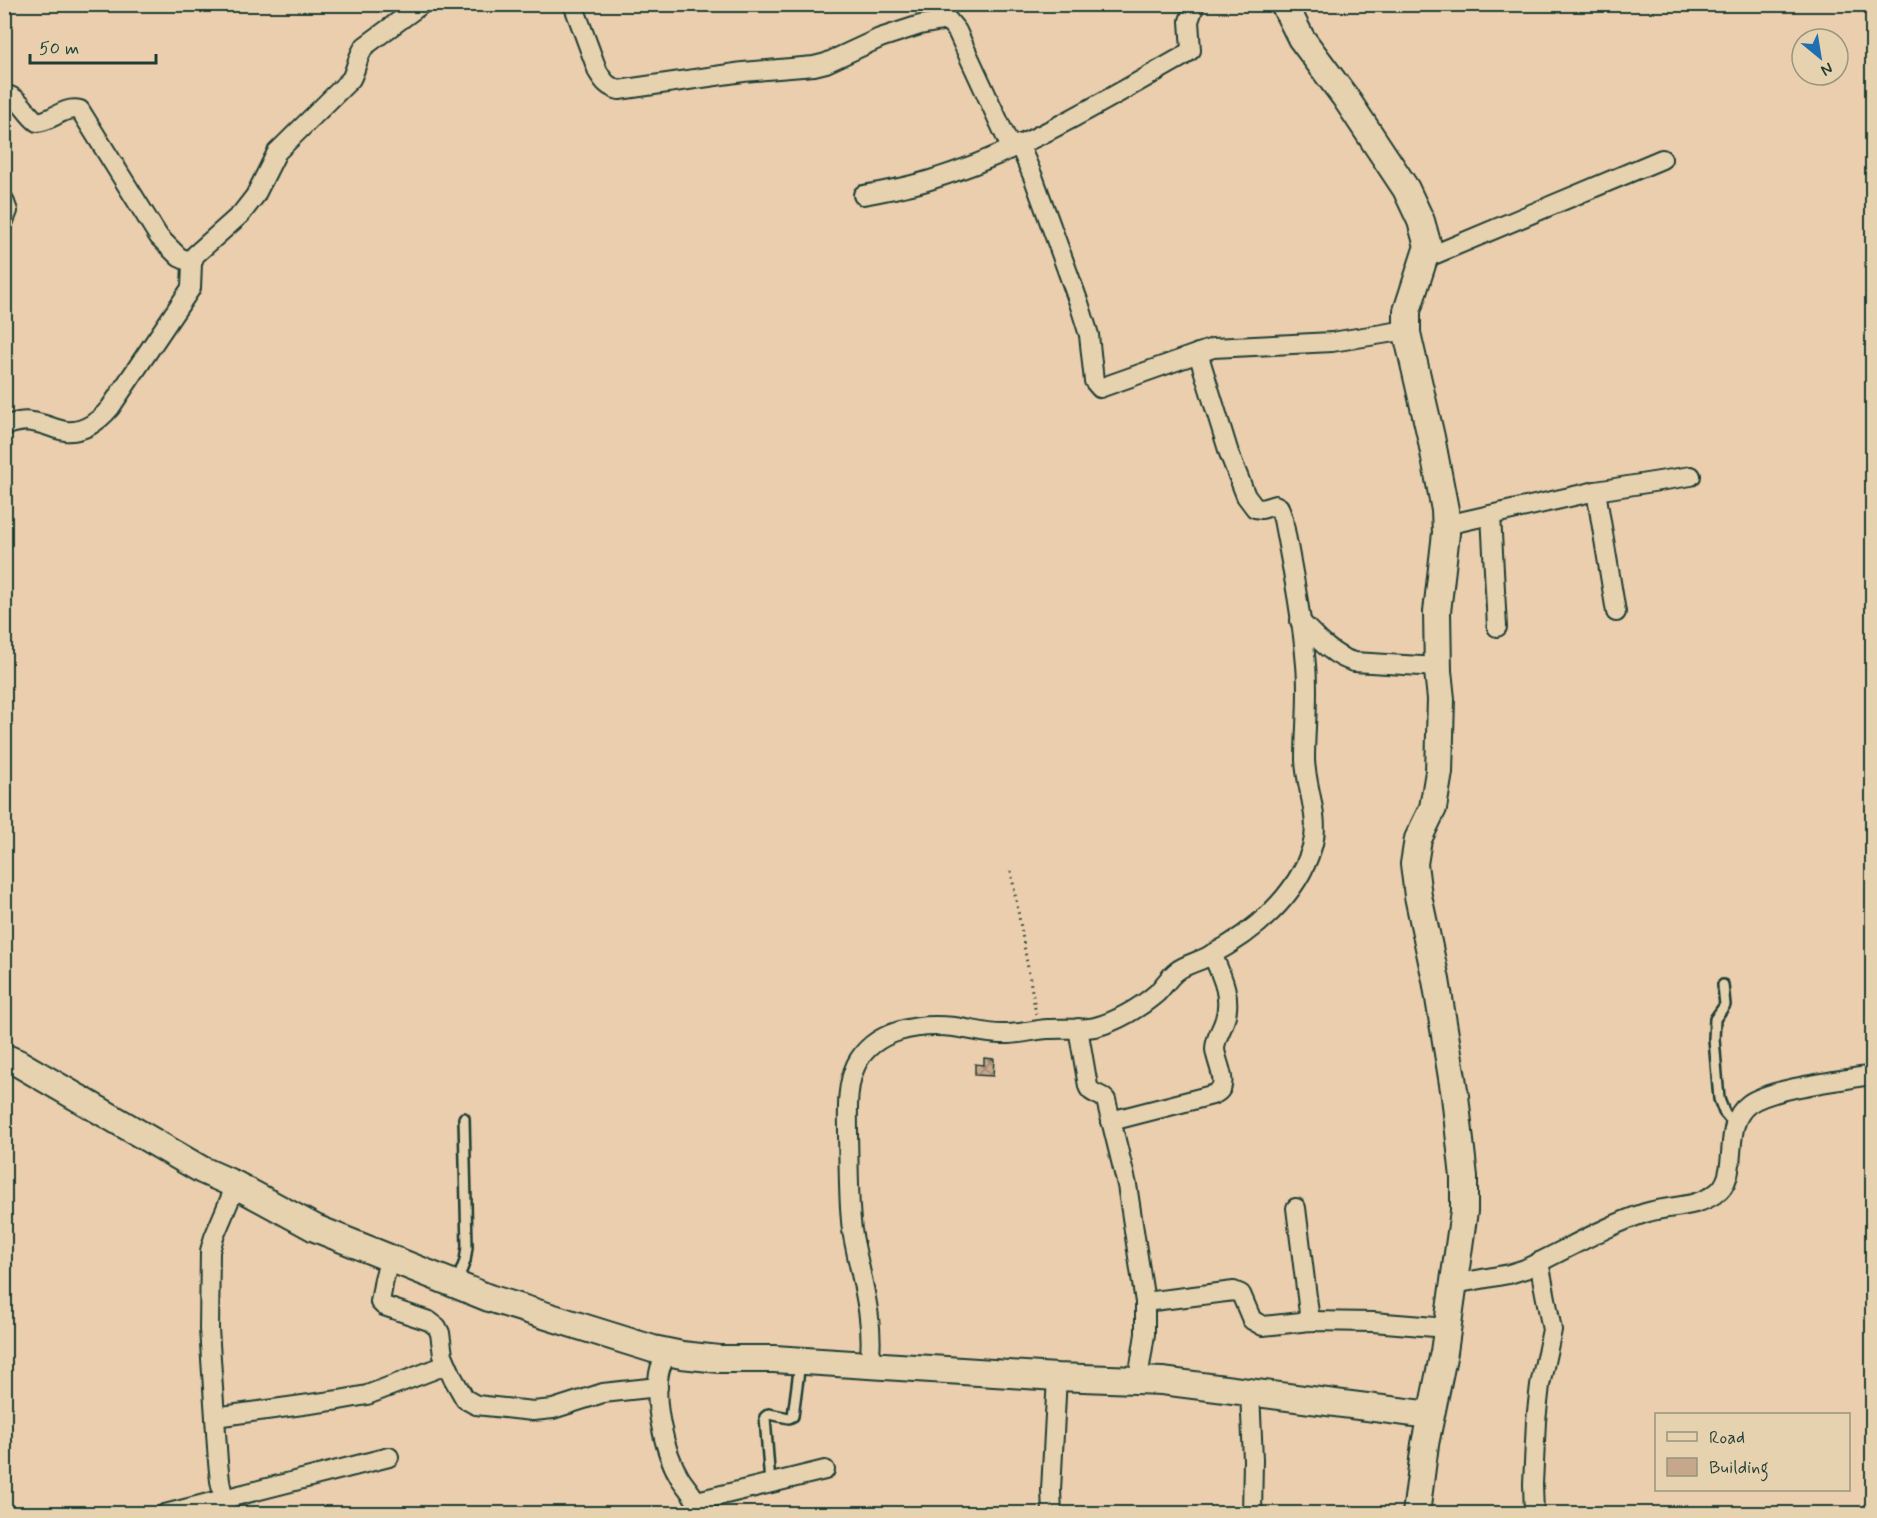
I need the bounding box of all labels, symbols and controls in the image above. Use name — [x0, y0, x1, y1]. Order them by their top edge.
scale bar — [30, 27, 156, 65]
north arrow — [1790, 27, 1850, 87]
text: 50 m — [39, 37, 79, 61]
text: N — [1817, 57, 1837, 80]
legend — [1655, 1413, 1850, 1491]
text: Road — [1709, 1426, 1745, 1450]
text: Building — [1709, 1456, 1769, 1482]

